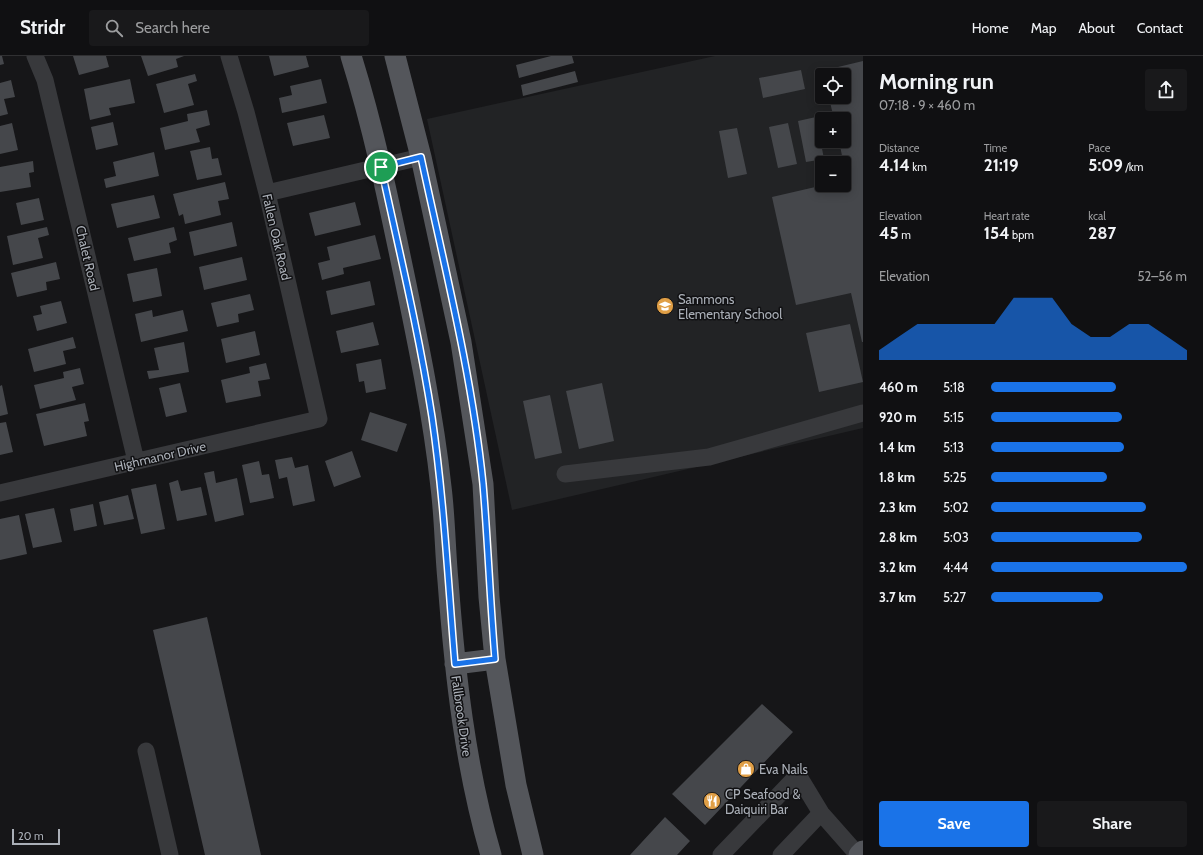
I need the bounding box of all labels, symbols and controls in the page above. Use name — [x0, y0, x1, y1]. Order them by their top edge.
search box — [89, 10, 369, 46]
text: Stridr — [20, 16, 65, 39]
icon: search — [103, 17, 125, 39]
text: Search here — [135, 19, 210, 37]
text: Home — [972, 19, 1009, 37]
text: Map — [1031, 19, 1056, 37]
text: About — [1078, 19, 1115, 37]
text: Contact — [1137, 19, 1183, 37]
map controls — [815, 68, 851, 192]
button: locate — [815, 68, 851, 104]
text: Morning run — [879, 68, 994, 95]
button: share — [1145, 69, 1187, 111]
text: 07:18 · 9 × 460 m — [879, 97, 975, 113]
button: + — [815, 112, 851, 148]
text: Distance — [879, 141, 920, 155]
text: Time — [984, 141, 1007, 155]
text: Pace — [1088, 141, 1110, 155]
pin — [364, 150, 398, 184]
text: 4.14 — [879, 155, 910, 175]
text: 21:19 — [984, 155, 1019, 175]
text: 5:09 — [1088, 155, 1123, 175]
icon: arrive — [370, 156, 392, 178]
button: − — [815, 156, 851, 192]
text: km — [910, 160, 927, 174]
text: /km — [1123, 160, 1143, 174]
street label: Fallen Oak Road — [259, 192, 295, 282]
text: Elevation — [879, 209, 922, 223]
text: Heart rate — [984, 209, 1030, 223]
text: kcal — [1088, 209, 1106, 223]
text: 45 — [879, 223, 899, 243]
text: 154 — [984, 223, 1010, 243]
text: 287 — [1088, 223, 1116, 243]
street label: Chalet Road — [73, 224, 103, 292]
text: m — [899, 228, 911, 242]
text: bpm — [1010, 228, 1034, 242]
text: Elevation — [879, 268, 930, 284]
text: 52–56 m — [1138, 268, 1187, 284]
place label: Sammons Elementary School — [678, 291, 782, 322]
school or university icon: Sammons Elementary School — [655, 296, 675, 316]
text: 460 m — [879, 379, 918, 395]
text: 5:18 — [943, 379, 965, 395]
text: 920 m — [879, 409, 917, 425]
text: 5:15 — [943, 409, 964, 425]
street label: Highmanor Drive — [113, 438, 208, 474]
text: 1.4 km — [879, 439, 915, 455]
text: 5:13 — [943, 439, 964, 455]
text: 1.8 km — [879, 469, 915, 485]
text: 5:25 — [943, 469, 967, 485]
text: 2.3 km — [879, 499, 916, 515]
text: 5:02 — [943, 499, 969, 515]
text: 2.8 km — [879, 529, 917, 545]
text: 5:03 — [943, 529, 969, 545]
text: 3.2 km — [879, 559, 916, 575]
text: 4:44 — [943, 559, 968, 575]
text: 3.7 km — [879, 589, 916, 605]
text: 5:27 — [943, 589, 966, 605]
street label: Fallbrook Drive — [448, 674, 476, 758]
shop icon: Eva Nails — [736, 759, 756, 779]
place label: Eva Nails — [759, 761, 809, 777]
place label: CP Seafood & Daiquiri Bar — [725, 786, 800, 817]
restaurant icon: CP Seafood & Daiquiri Bar — [702, 791, 722, 811]
button: Save — [879, 801, 1029, 847]
button: Share — [1037, 801, 1187, 847]
scale bar — [12, 827, 60, 846]
text: 20 m — [18, 829, 44, 843]

